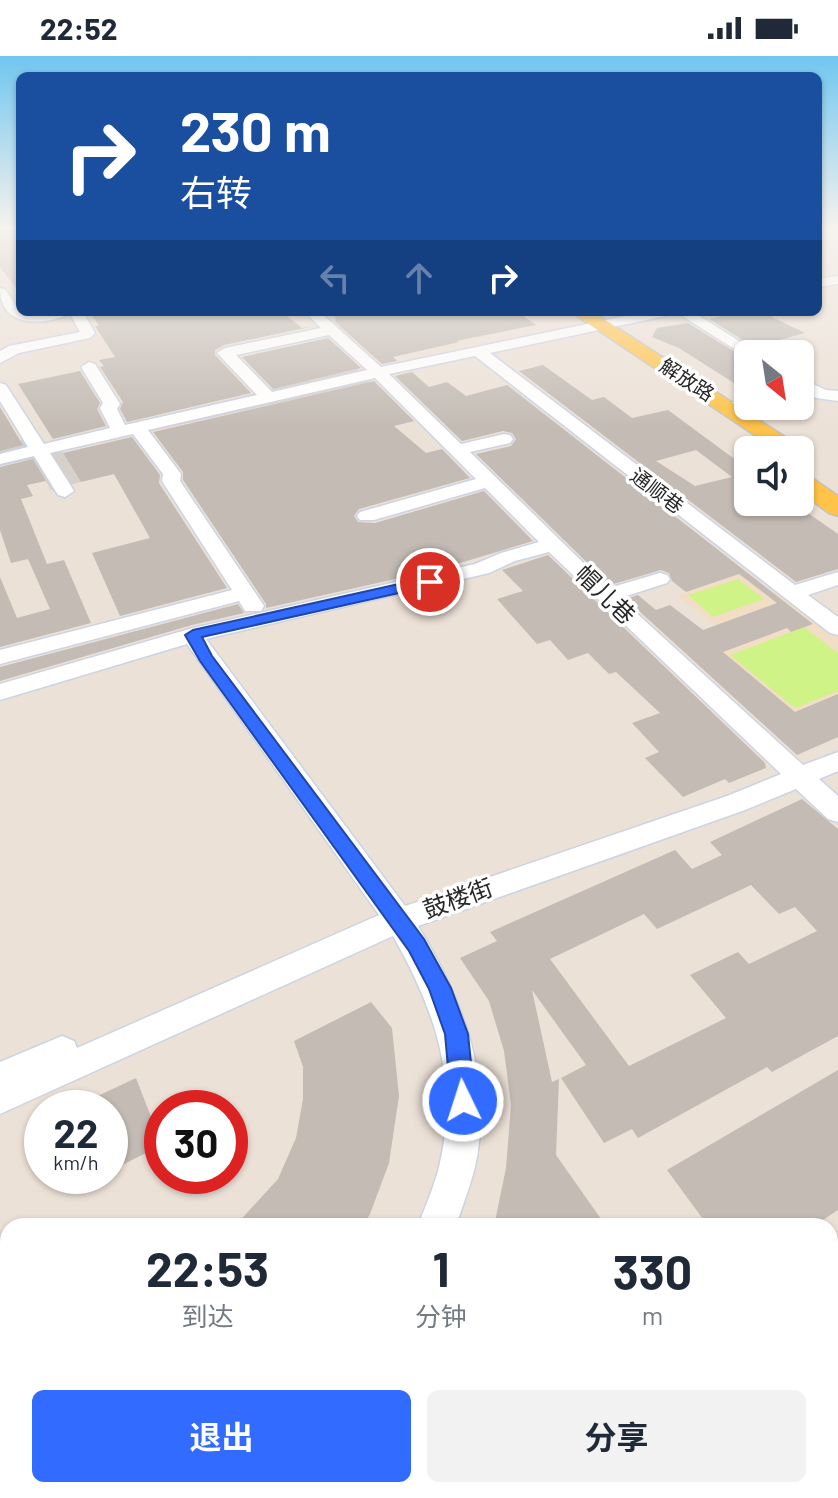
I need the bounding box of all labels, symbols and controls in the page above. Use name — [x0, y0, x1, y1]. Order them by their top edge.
text: 22:52 — [40, 10, 118, 46]
text: 230 m — [180, 96, 331, 163]
icon: right — [48, 104, 152, 208]
text: 右转 — [180, 170, 252, 213]
icon: left — [313, 256, 357, 300]
icon: ahead — [397, 256, 441, 300]
icon: right — [481, 256, 525, 300]
north arrow — [734, 340, 814, 420]
map controls — [734, 340, 814, 516]
street label: 解放路 — [656, 353, 719, 406]
button: sound — [734, 436, 814, 516]
street label: 通顺巷 — [626, 463, 689, 518]
pin — [396, 548, 464, 616]
street label: 帽儿巷 — [570, 558, 642, 629]
icon: arrive — [408, 560, 452, 604]
street label: 鼓楼街 — [419, 872, 496, 924]
position arrow — [421, 1059, 505, 1143]
speed limit sign: 30 — [144, 1090, 248, 1194]
text: 22 — [54, 1108, 98, 1156]
text: km/h — [53, 1150, 99, 1174]
text: 22:53 — [146, 1239, 269, 1297]
text: 1 — [432, 1239, 449, 1297]
text: 330 — [613, 1242, 692, 1300]
text: m — [642, 1299, 663, 1330]
text: 到达 — [181, 1300, 233, 1331]
text: 分钟 — [415, 1300, 467, 1331]
button: 退出 — [32, 1390, 411, 1482]
button: 分享 — [427, 1390, 806, 1482]

